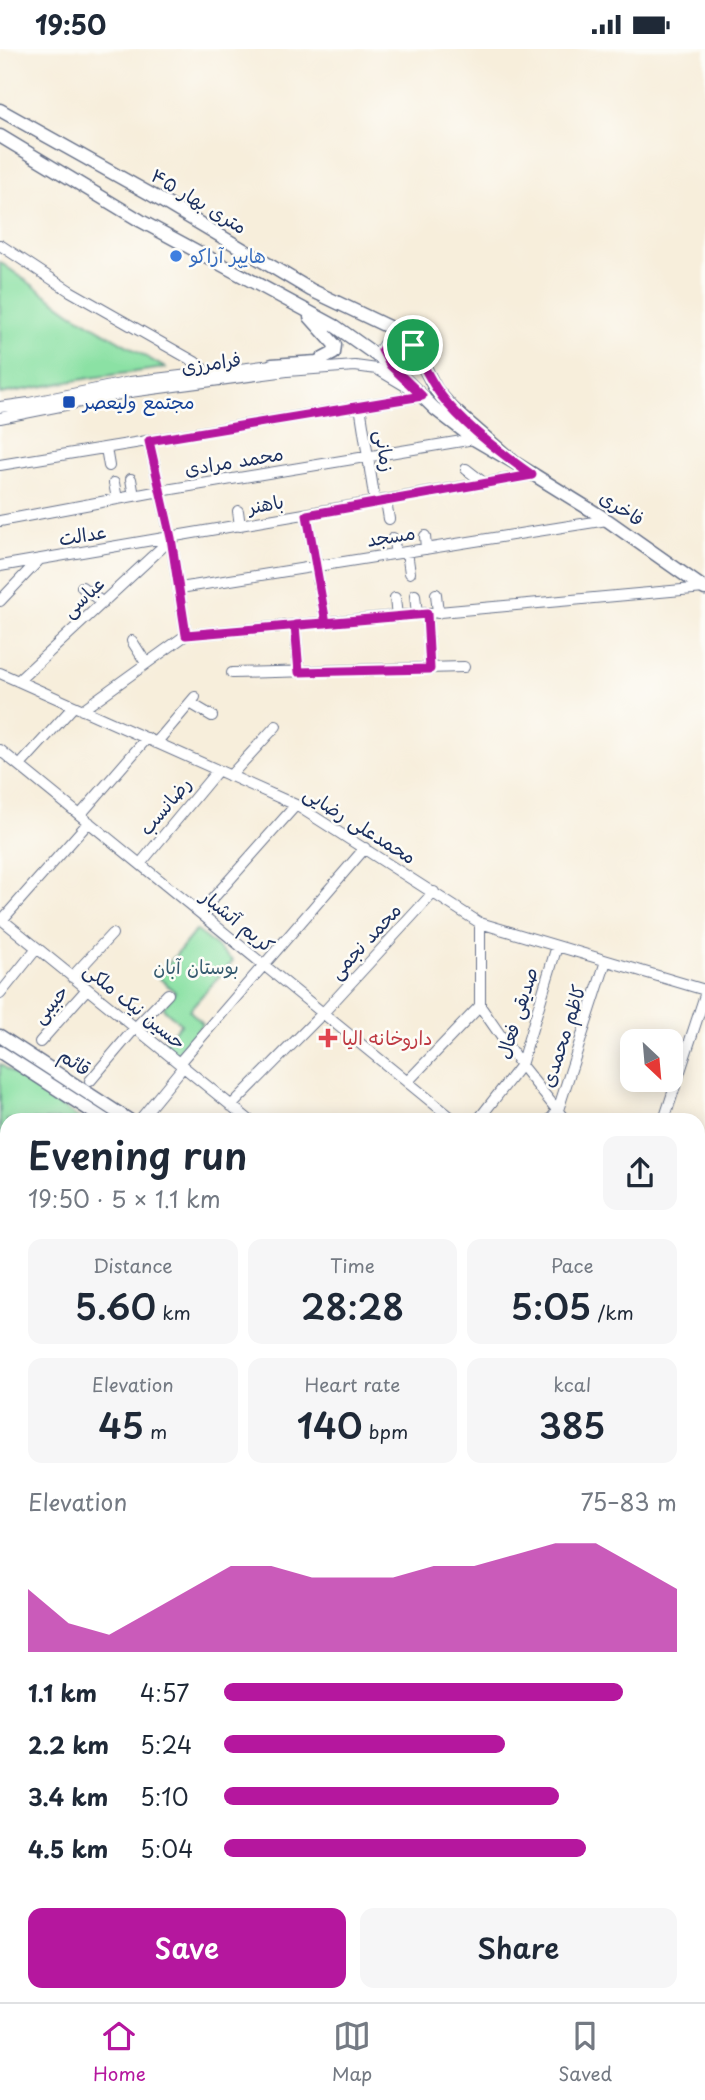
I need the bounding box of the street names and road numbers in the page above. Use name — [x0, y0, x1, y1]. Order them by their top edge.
street label: ۴۵ متری بهار — [146, 160, 253, 240]
street label: فرامرزی — [179, 344, 243, 380]
street label: زمانی — [369, 428, 403, 474]
street label: محمد مرادی — [182, 438, 285, 482]
street label: فاخری — [595, 482, 650, 532]
street label: باهنر — [244, 486, 286, 520]
street label: عدالت — [56, 516, 109, 552]
street label: مسجد — [365, 517, 417, 553]
street label: عباسی — [55, 569, 110, 623]
street label: رضانسب — [131, 770, 197, 841]
street label: محمدعلی رضایی — [299, 778, 422, 870]
street label: کریم آتشبار — [193, 881, 281, 960]
street label: محمد نجمی — [322, 896, 407, 985]
street label: حسین نیک ملکی — [78, 955, 193, 1055]
street label: صدیقی فعال — [488, 963, 544, 1062]
street label: حبیبی — [24, 978, 74, 1029]
street label: کاظم محمدی — [532, 981, 594, 1091]
street label: قائم — [53, 1040, 97, 1084]

